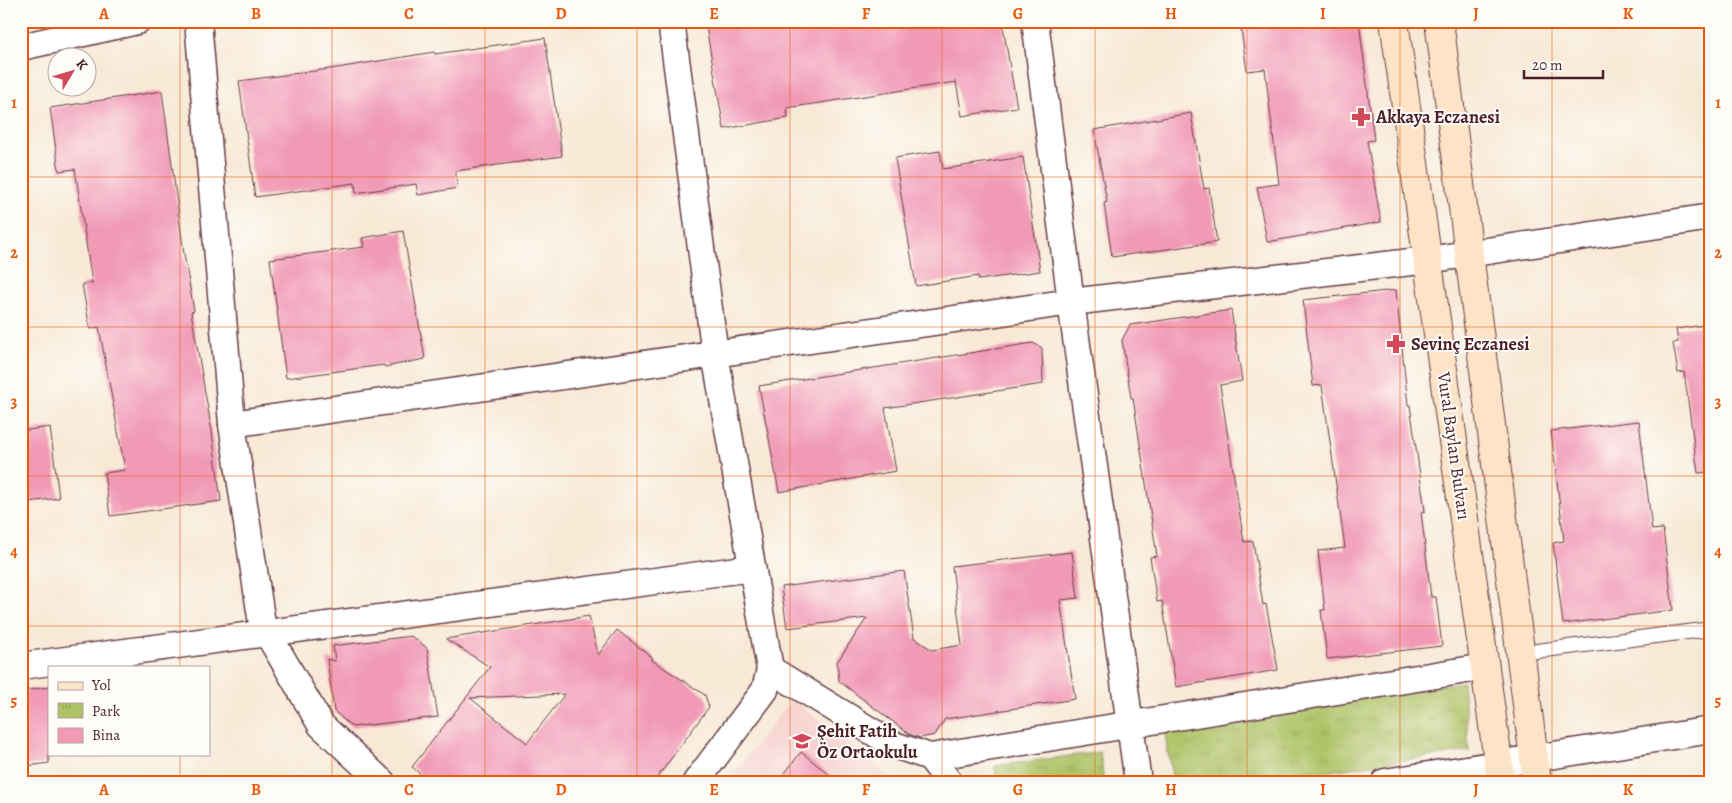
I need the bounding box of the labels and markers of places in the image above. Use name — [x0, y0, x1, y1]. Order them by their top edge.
place label: Akkaya Eczanesi — [1375, 105, 1500, 129]
pharmacy icon: Akkaya Eczanesi — [1350, 106, 1372, 128]
place label: Sevinç Eczanesi — [1411, 332, 1530, 356]
pharmacy icon: Sevinç Eczanesi — [1385, 333, 1407, 355]
place label: Şehit Fatih Öz Ortaokulu — [817, 719, 918, 764]
school or university icon: Şehit Fatih Öz Ortaokulu — [791, 730, 813, 752]

